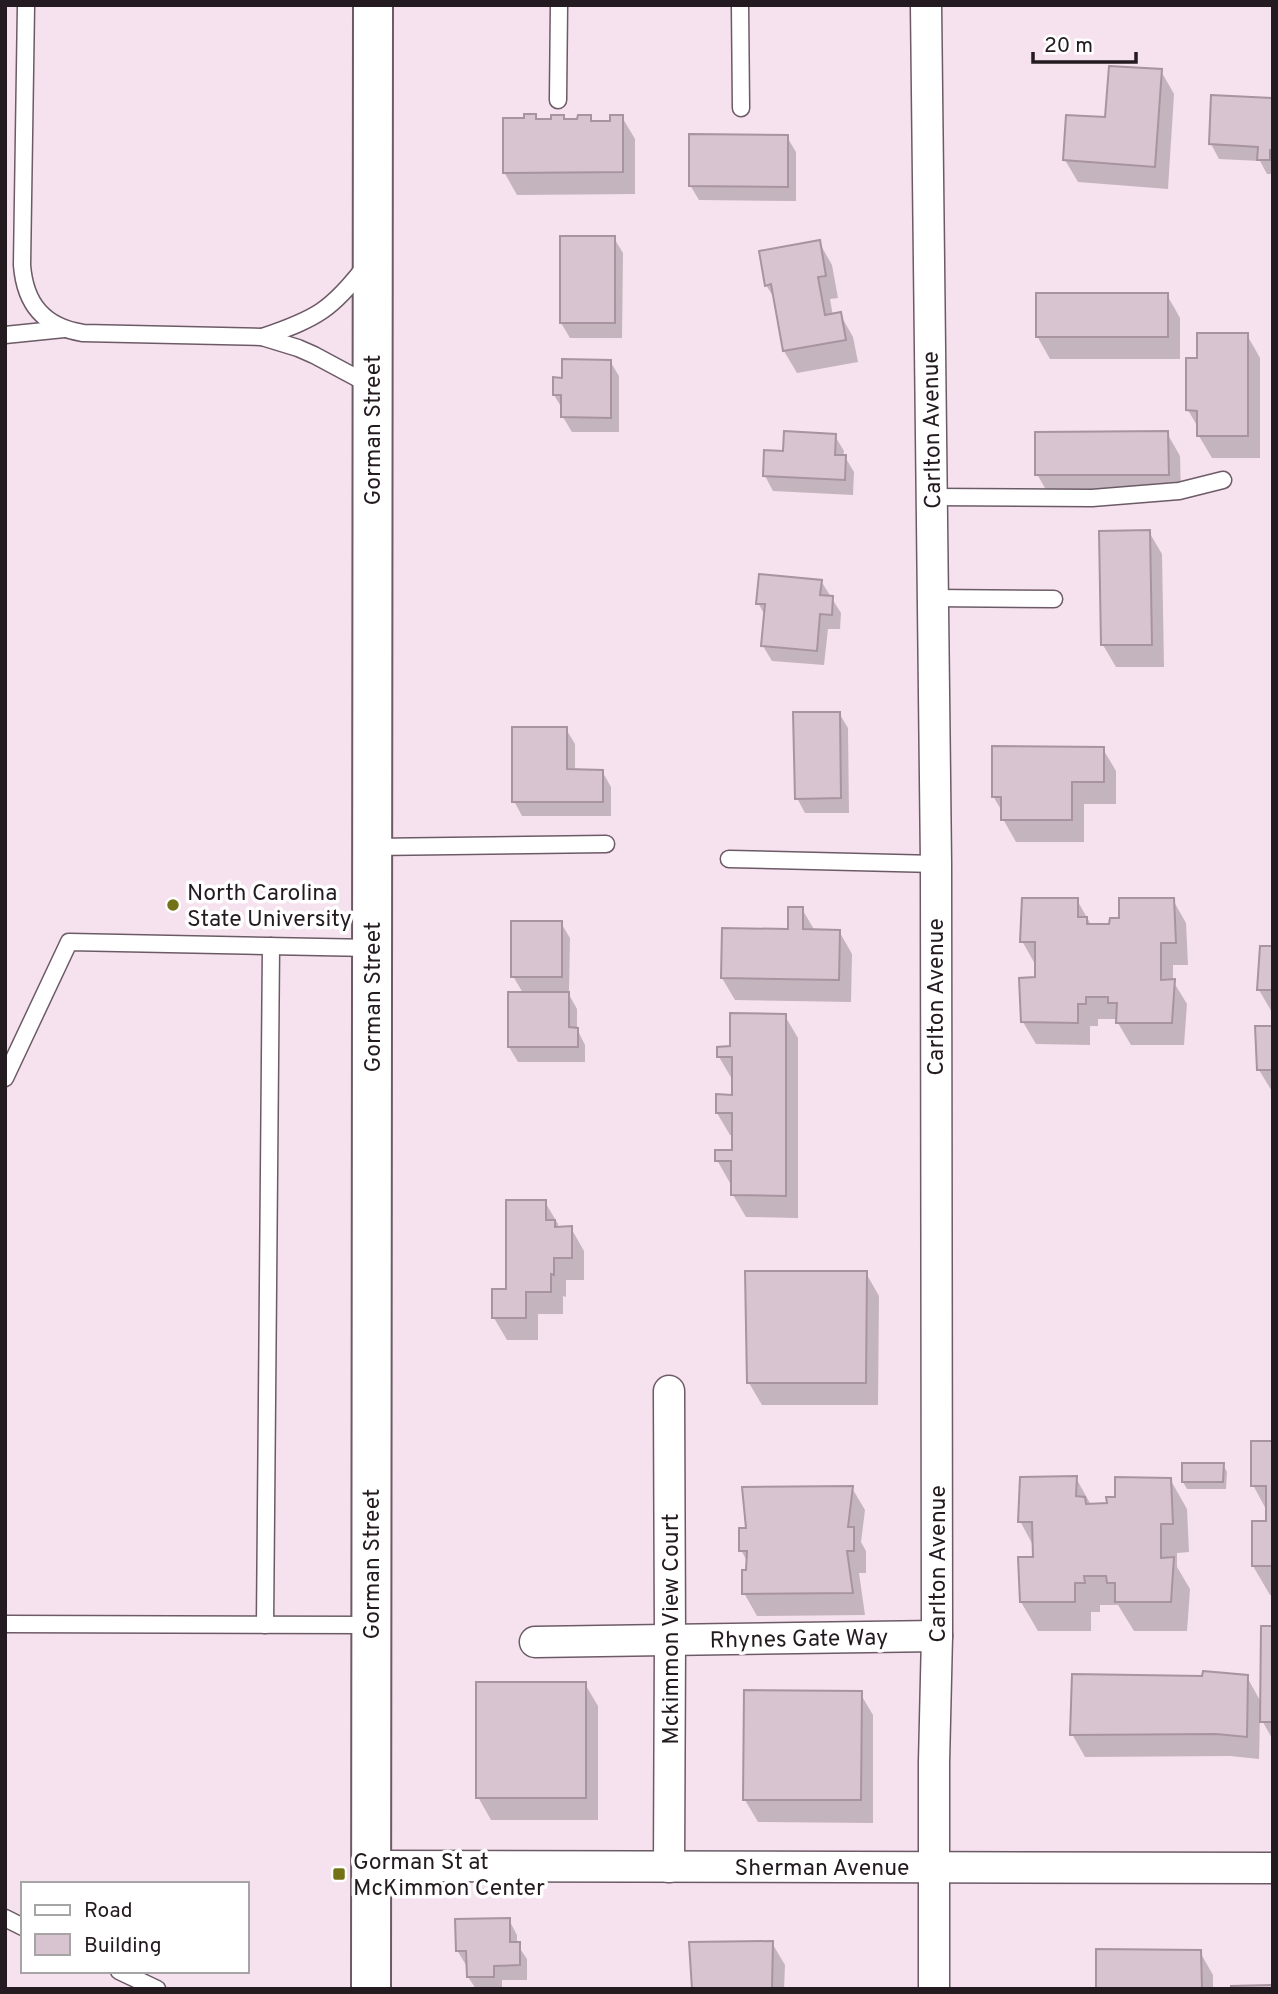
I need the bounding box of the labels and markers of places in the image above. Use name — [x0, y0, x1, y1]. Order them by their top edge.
place label: North Carolina State University — [187, 880, 352, 935]
marker: North Carolina State University — [165, 897, 181, 913]
place label: Gorman St at McKimmon Center — [353, 1849, 545, 1904]
marker: Gorman St at McKimmon Center — [331, 1866, 347, 1882]

